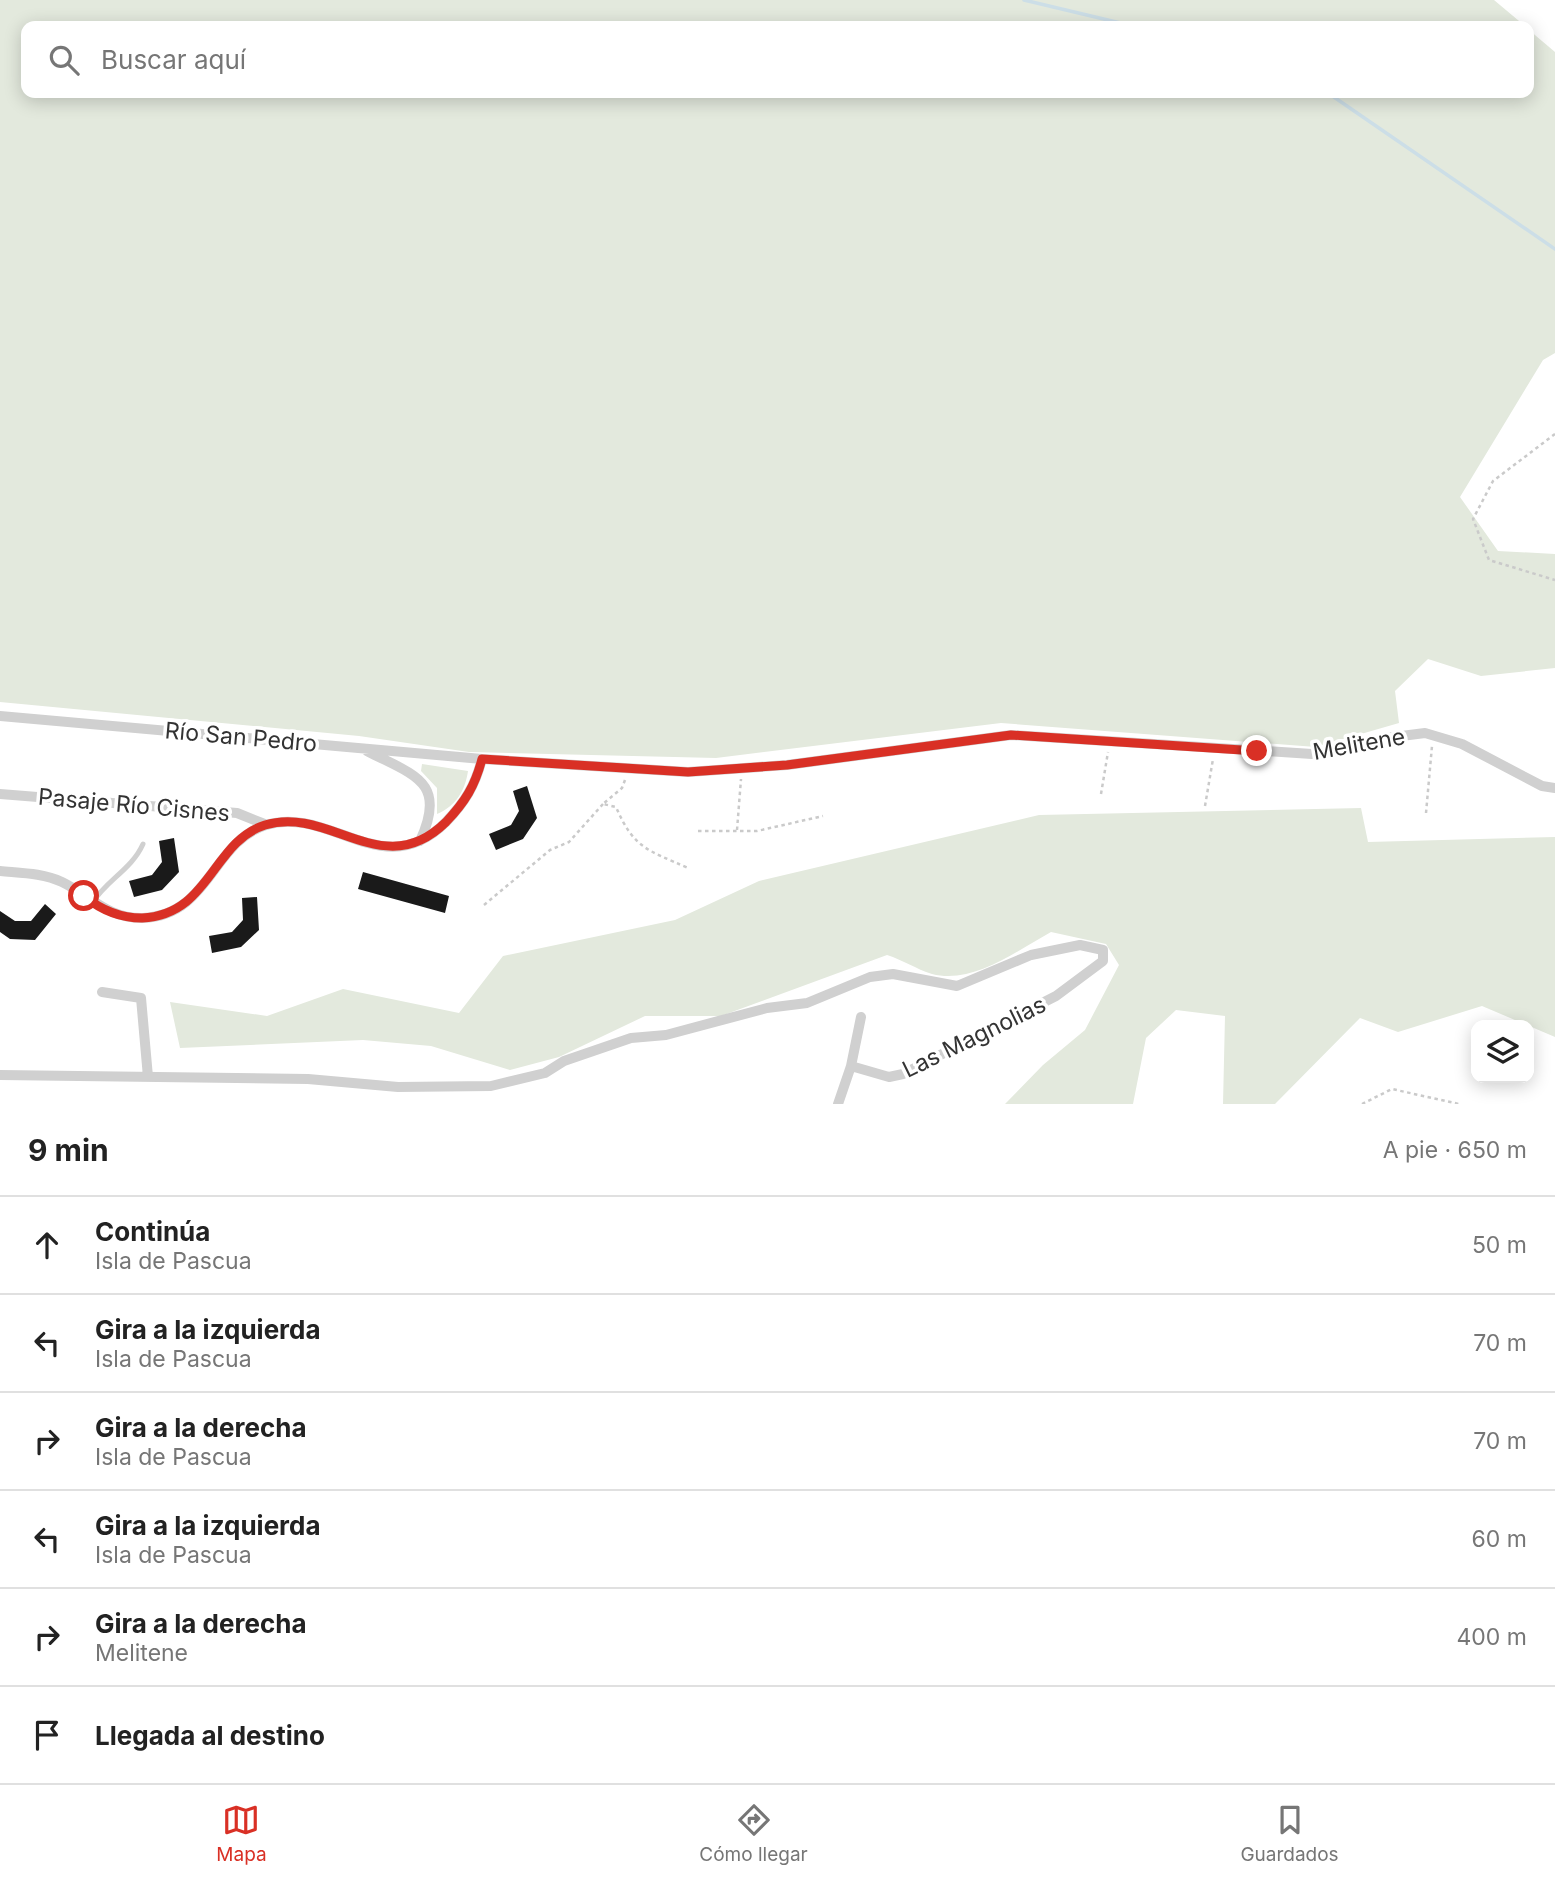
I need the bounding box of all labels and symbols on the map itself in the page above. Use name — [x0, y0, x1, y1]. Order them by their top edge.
street label: Río San Pedro — [164, 716, 318, 758]
street label: Melitene — [1311, 722, 1407, 766]
route end — [1241, 735, 1272, 766]
street label: Pasaje Río Cisnes — [37, 783, 231, 827]
route start — [68, 880, 99, 911]
street label: Las Magnolias — [898, 990, 1050, 1084]

